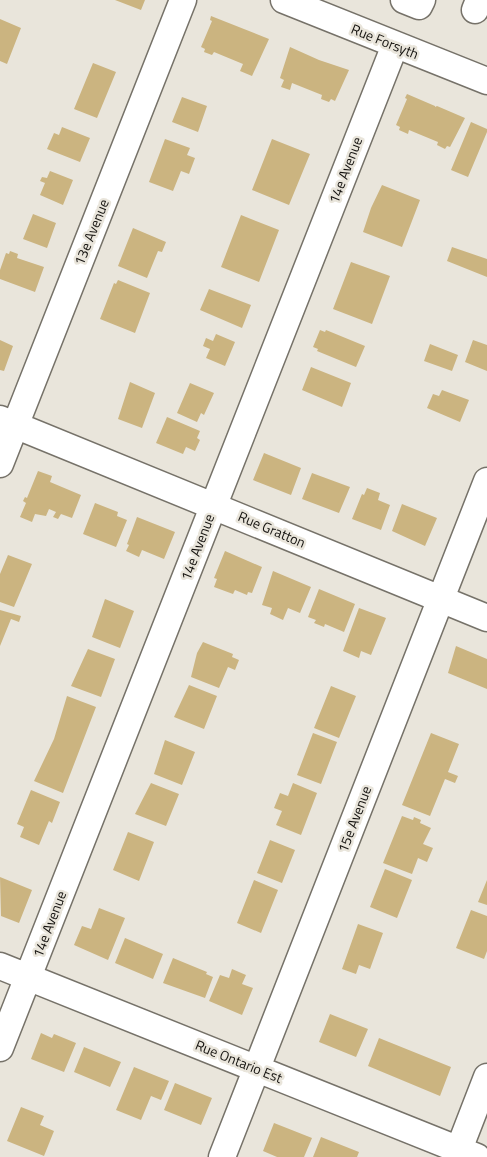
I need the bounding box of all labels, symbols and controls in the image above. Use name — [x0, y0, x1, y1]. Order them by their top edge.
street label: Rue Forsyth — [348, 18, 422, 64]
street label: 14e Avenue — [323, 134, 367, 206]
street label: 13e Avenue — [68, 196, 114, 268]
street label: Rue Gratton — [235, 505, 309, 553]
street label: 14e Avenue — [175, 511, 219, 583]
street label: 15e Avenue — [332, 783, 376, 855]
street label: 14e Avenue — [27, 888, 71, 960]
street label: Rue Ontario Est — [192, 1034, 286, 1088]

